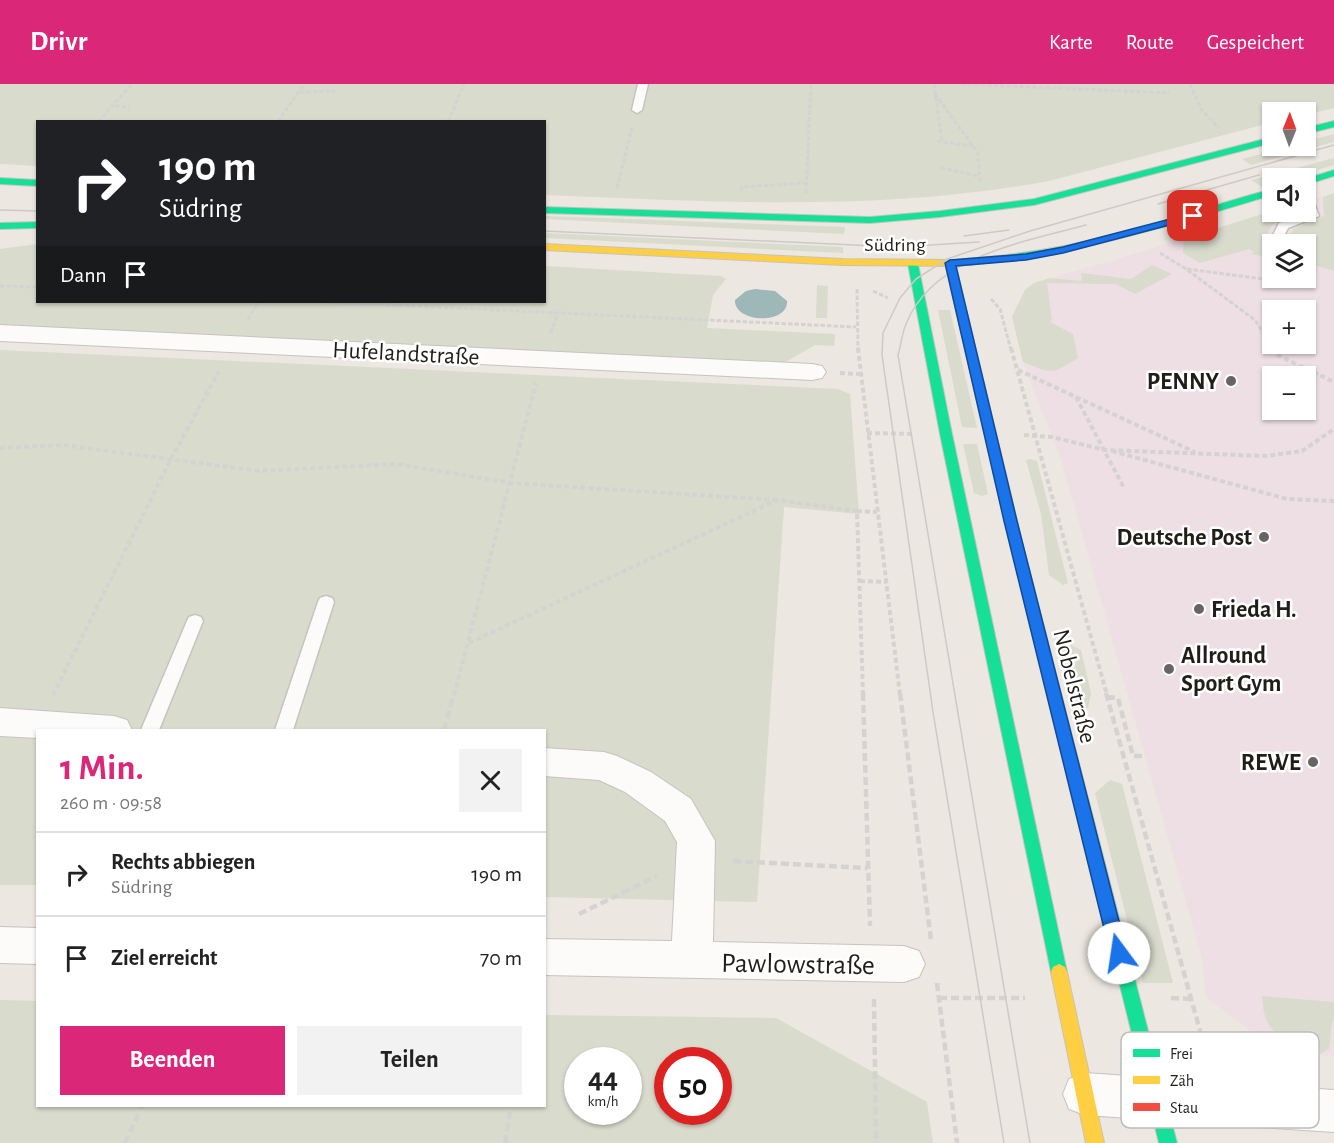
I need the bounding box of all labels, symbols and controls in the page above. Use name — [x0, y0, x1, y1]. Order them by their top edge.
text: Drivr — [30, 28, 87, 56]
text: Karte — [1049, 32, 1093, 53]
text: Route — [1126, 32, 1174, 53]
text: Gespeichert — [1207, 32, 1304, 53]
north arrow — [1262, 102, 1316, 156]
map controls — [1262, 102, 1316, 420]
icon: right — [60, 144, 138, 222]
text: 190 m — [159, 146, 257, 188]
button: sound — [1262, 168, 1316, 222]
pin — [1167, 190, 1218, 241]
text: Südring — [159, 195, 242, 222]
icon: arrive — [1176, 199, 1209, 232]
button: layers — [1262, 234, 1316, 288]
street label: Südring — [864, 235, 926, 255]
icon: arrive — [119, 258, 152, 291]
text: Dann — [60, 264, 107, 286]
button: + — [1262, 300, 1316, 354]
street label: Hufelandstraße — [332, 338, 480, 370]
button: − — [1262, 366, 1316, 420]
place label: PENNY — [1147, 370, 1220, 394]
marker: PENNY — [1224, 374, 1238, 388]
place label: Deutsche Post — [1117, 526, 1252, 550]
marker: Deutsche Post — [1257, 530, 1271, 544]
place label: Frieda H. — [1211, 598, 1297, 622]
marker: Frieda H. — [1192, 602, 1206, 616]
street label: Nobelstraße — [1048, 627, 1100, 746]
place label: Allround Sport Gym — [1181, 644, 1281, 696]
marker: Allround Sport Gym — [1162, 662, 1176, 676]
button: close — [459, 749, 522, 812]
text: 1 Min. — [60, 750, 144, 786]
place label: REWE — [1241, 751, 1301, 775]
marker: REWE — [1306, 755, 1320, 769]
text: 260 m · 09:58 — [60, 793, 162, 813]
text: Rechts abbiegen — [111, 851, 255, 873]
icon: right — [60, 858, 93, 891]
text: 190 m — [471, 863, 522, 885]
text: Südring — [111, 877, 172, 897]
position arrow — [1087, 921, 1151, 985]
icon: arrive — [60, 942, 93, 975]
text: Ziel erreicht — [111, 947, 218, 969]
text: 70 m — [480, 947, 522, 969]
street label: Pawlowstraße — [721, 950, 875, 980]
button: Beenden — [60, 1026, 285, 1095]
button: Teilen — [297, 1026, 522, 1095]
legend — [1121, 1032, 1319, 1128]
text: Frei — [1170, 1046, 1193, 1062]
speed limit sign: 50 — [654, 1047, 732, 1125]
text: 44 — [588, 1064, 618, 1094]
text: Zäh — [1170, 1073, 1194, 1089]
text: km/h — [588, 1094, 618, 1109]
text: Stau — [1170, 1100, 1198, 1116]

